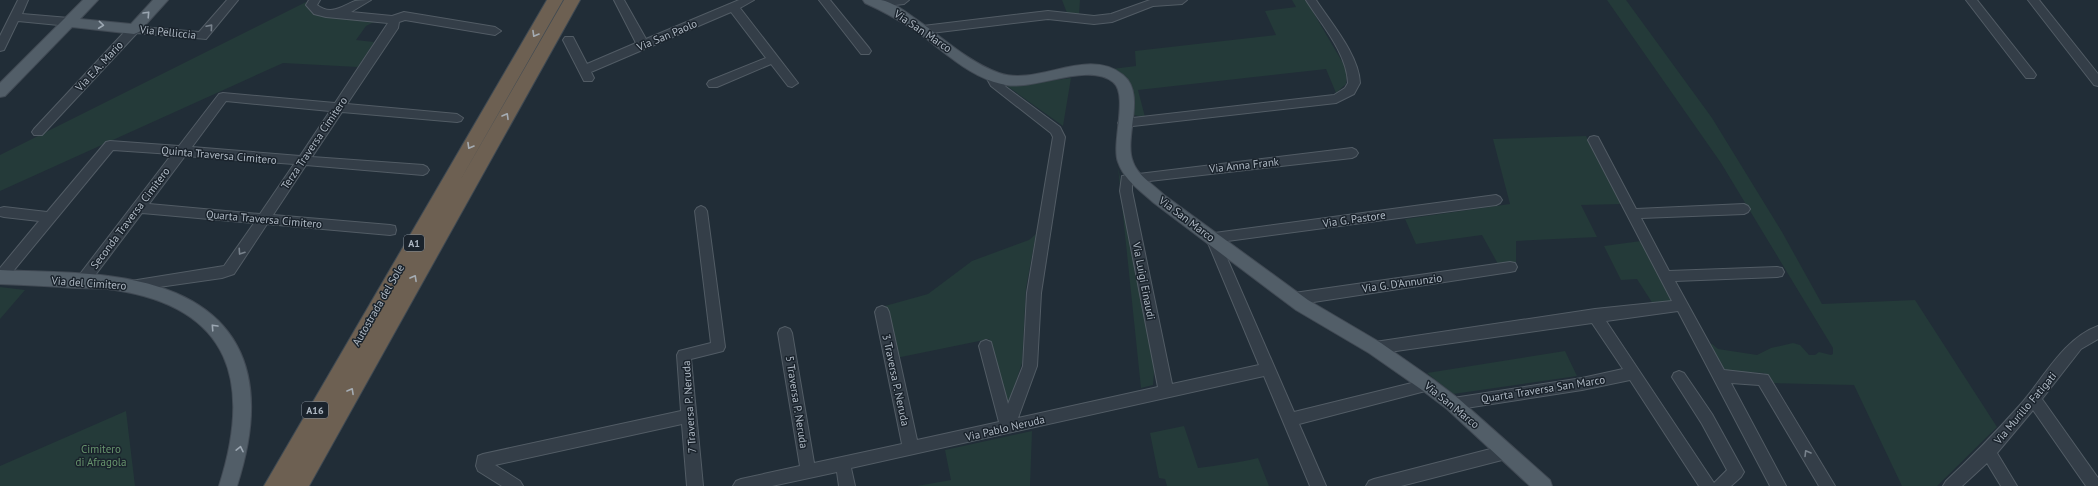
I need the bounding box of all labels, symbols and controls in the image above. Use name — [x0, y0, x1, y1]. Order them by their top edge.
street label: Via San Marco — [891, 6, 954, 55]
one-way arrow — [142, 11, 150, 19]
street label: Via San Paolo — [634, 16, 699, 54]
one-way arrow — [98, 21, 104, 30]
street label: Via Pelliccia — [138, 22, 197, 42]
one-way arrow — [205, 24, 212, 31]
one-way arrow — [533, 30, 540, 37]
street label: Via E.A. Mario — [71, 38, 126, 95]
street label: Terza Traversa Cimitero — [278, 94, 350, 192]
one-way arrow — [501, 113, 508, 120]
one-way arrow — [468, 142, 475, 149]
street label: Quinta Traversa Cimitero — [161, 143, 277, 167]
street label: Via Anna Frank — [1207, 154, 1280, 176]
street label: Seconda Traversa Cimitero — [87, 164, 173, 272]
street label: Via San Marco — [1155, 193, 1218, 245]
street label: Quarta Traversa Cimitero — [205, 207, 323, 231]
street label: Via G. Pastore — [1321, 208, 1387, 230]
road number: A1 — [404, 235, 424, 251]
street label: Via Luigi Einaudi — [1129, 240, 1158, 321]
one-way arrow — [238, 248, 246, 255]
street label: Autostrada del Sole — [349, 261, 407, 348]
street label: Via G. D'Annunzio — [1360, 270, 1443, 296]
street label: Via del Cimitero — [50, 273, 127, 293]
one-way arrow — [410, 275, 417, 282]
one-way arrow — [211, 324, 218, 332]
street label: 3 Traversa P. Neruda — [879, 333, 913, 427]
street label: 5 Traversa P. Neruda — [783, 355, 811, 449]
street label: 7 Traversa P. Neruda — [679, 360, 699, 454]
street label: Via Murillo Fatigati — [1990, 369, 2059, 448]
street label: Quarta Traversa San Marco — [1480, 372, 1606, 406]
street label: Via San Marco — [1421, 378, 1482, 431]
one-way arrow — [346, 388, 353, 395]
road number: A16 — [302, 402, 328, 418]
street label: Via Pablo Neruda — [963, 412, 1046, 444]
park label: Cimitero di Afragola — [75, 442, 127, 469]
one-way arrow — [235, 446, 243, 452]
one-way arrow — [1804, 450, 1812, 457]

